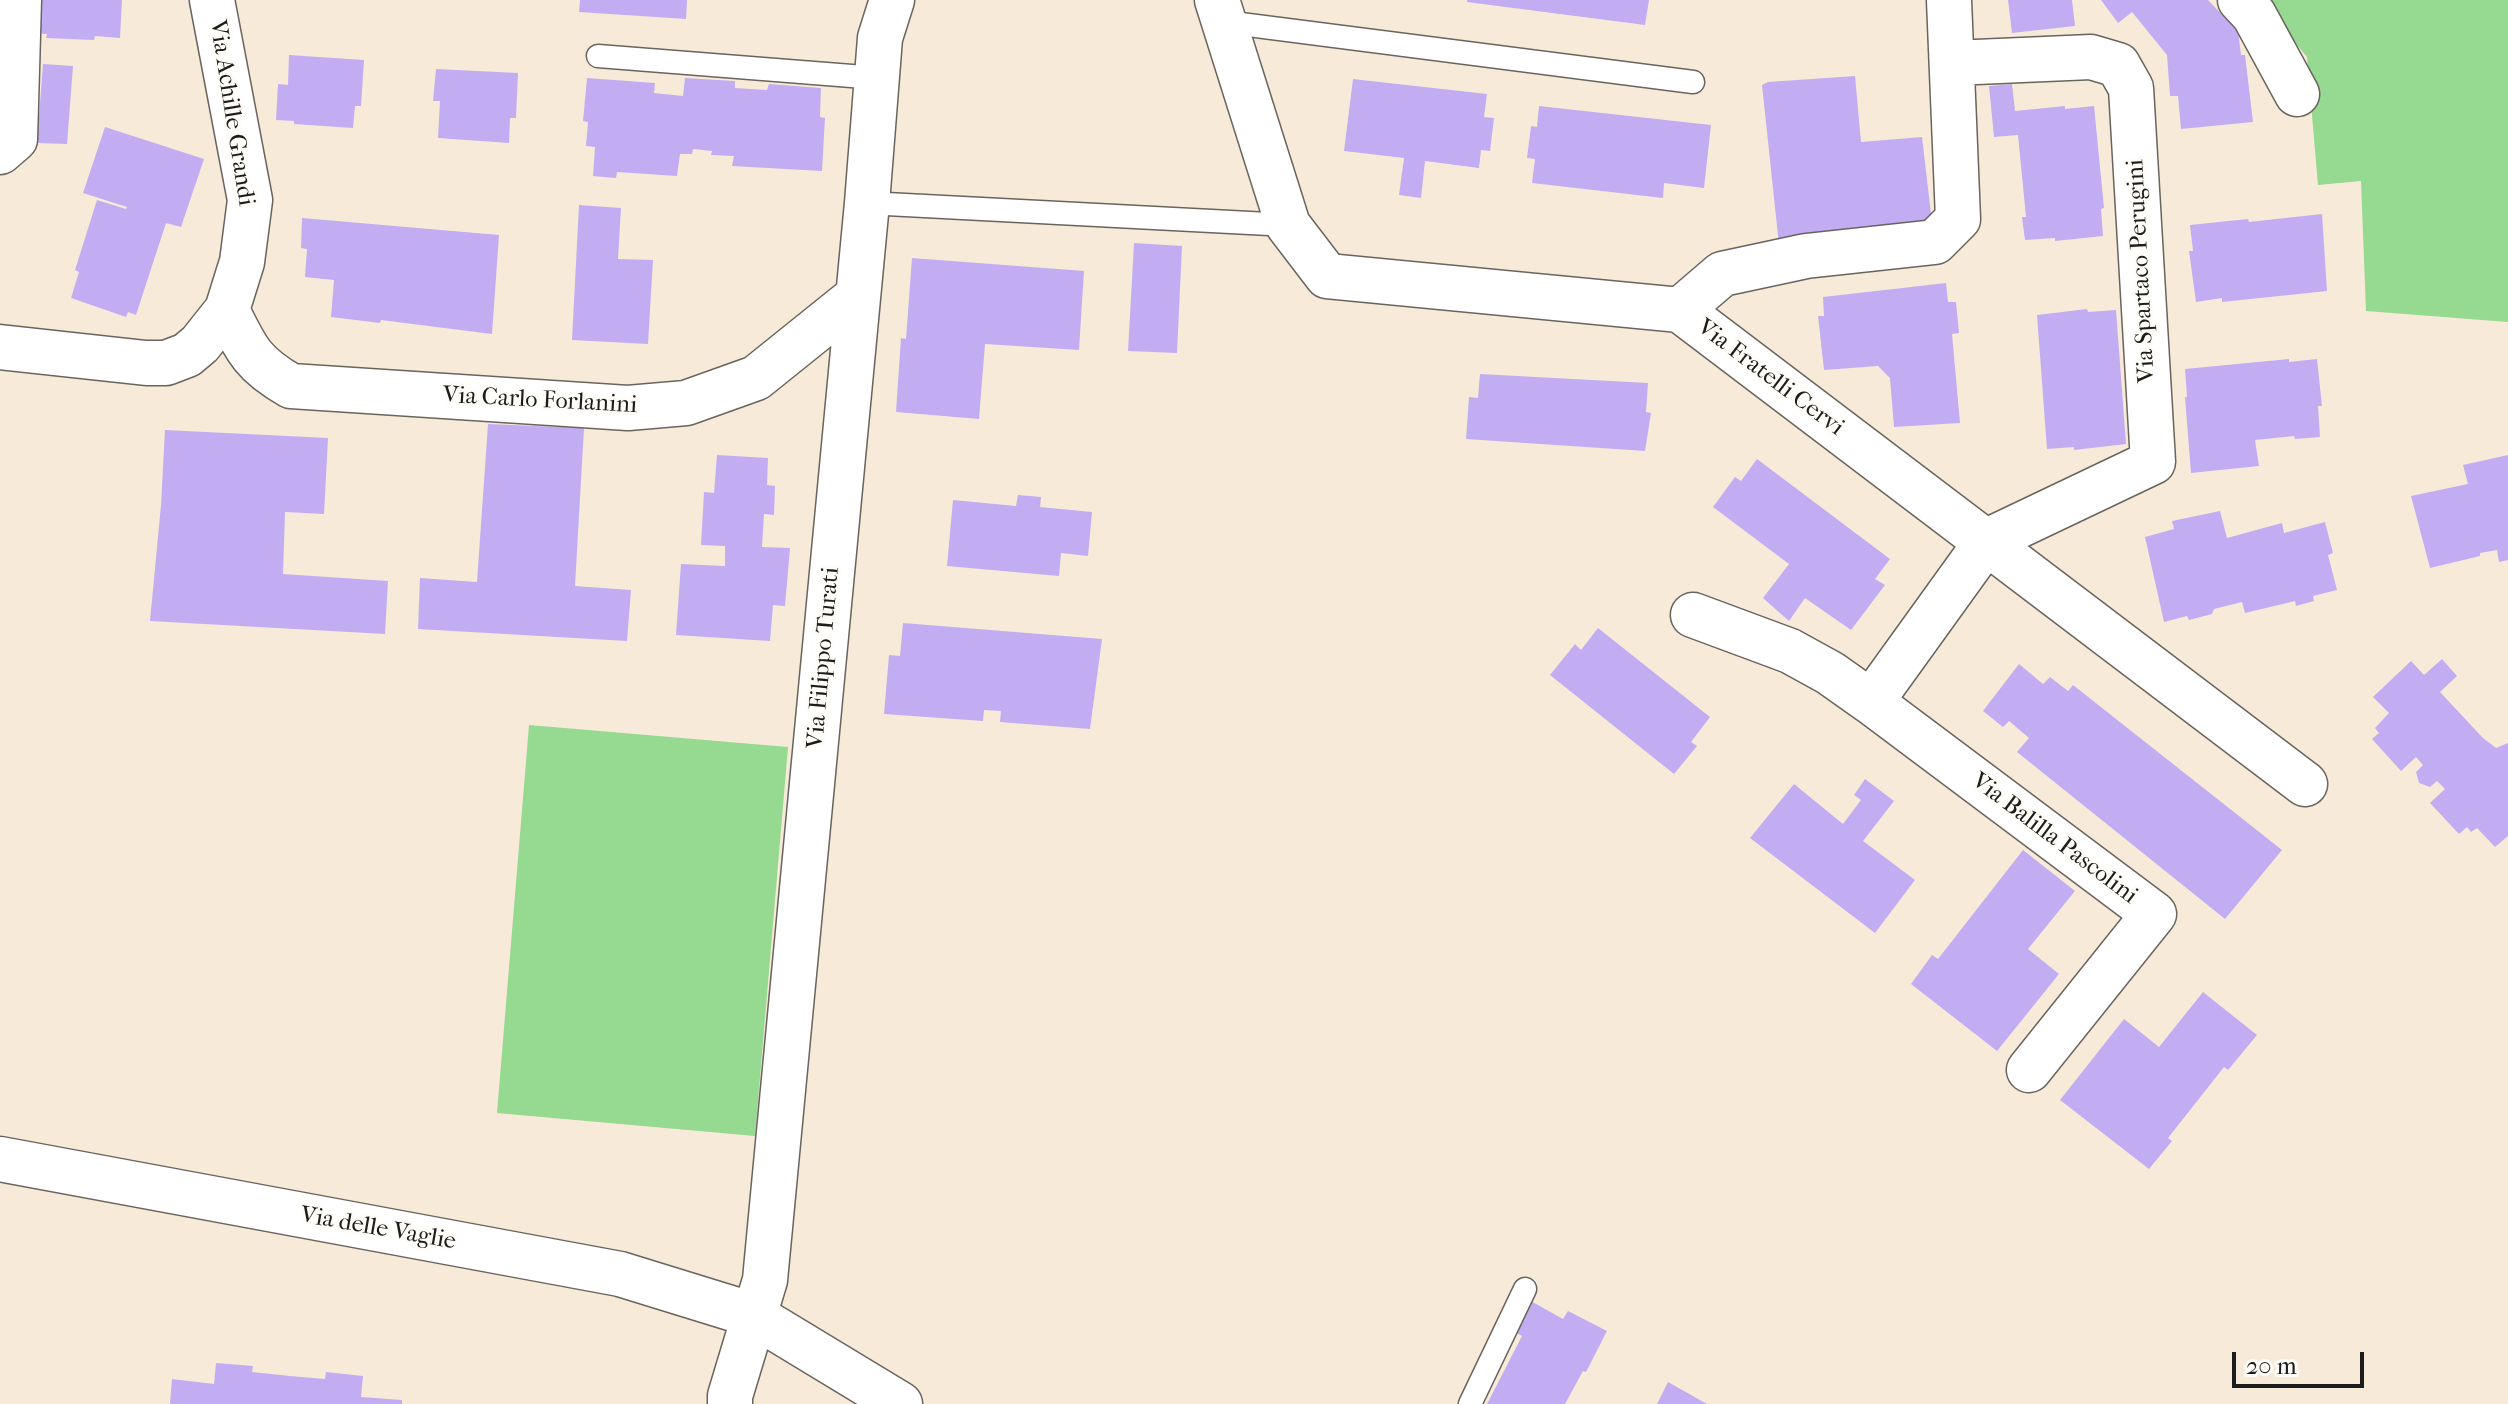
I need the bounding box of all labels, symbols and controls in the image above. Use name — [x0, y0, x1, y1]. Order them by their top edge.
street label: Via Achille Grandi — [202, 18, 260, 208]
street label: Via Spartaco Perugini — [2122, 158, 2162, 384]
street label: Via Fratelli Cervi — [1691, 313, 1849, 443]
street label: Via Carlo Forlanini — [442, 382, 638, 420]
street label: Via Filippo Turati — [802, 566, 846, 750]
street label: Via Balilla Pascolini — [1965, 767, 2143, 911]
street label: Via delle Vaglie — [298, 1201, 458, 1257]
scale bar — [2236, 1336, 2368, 1386]
text: 20 m — [2246, 1352, 2297, 1380]

